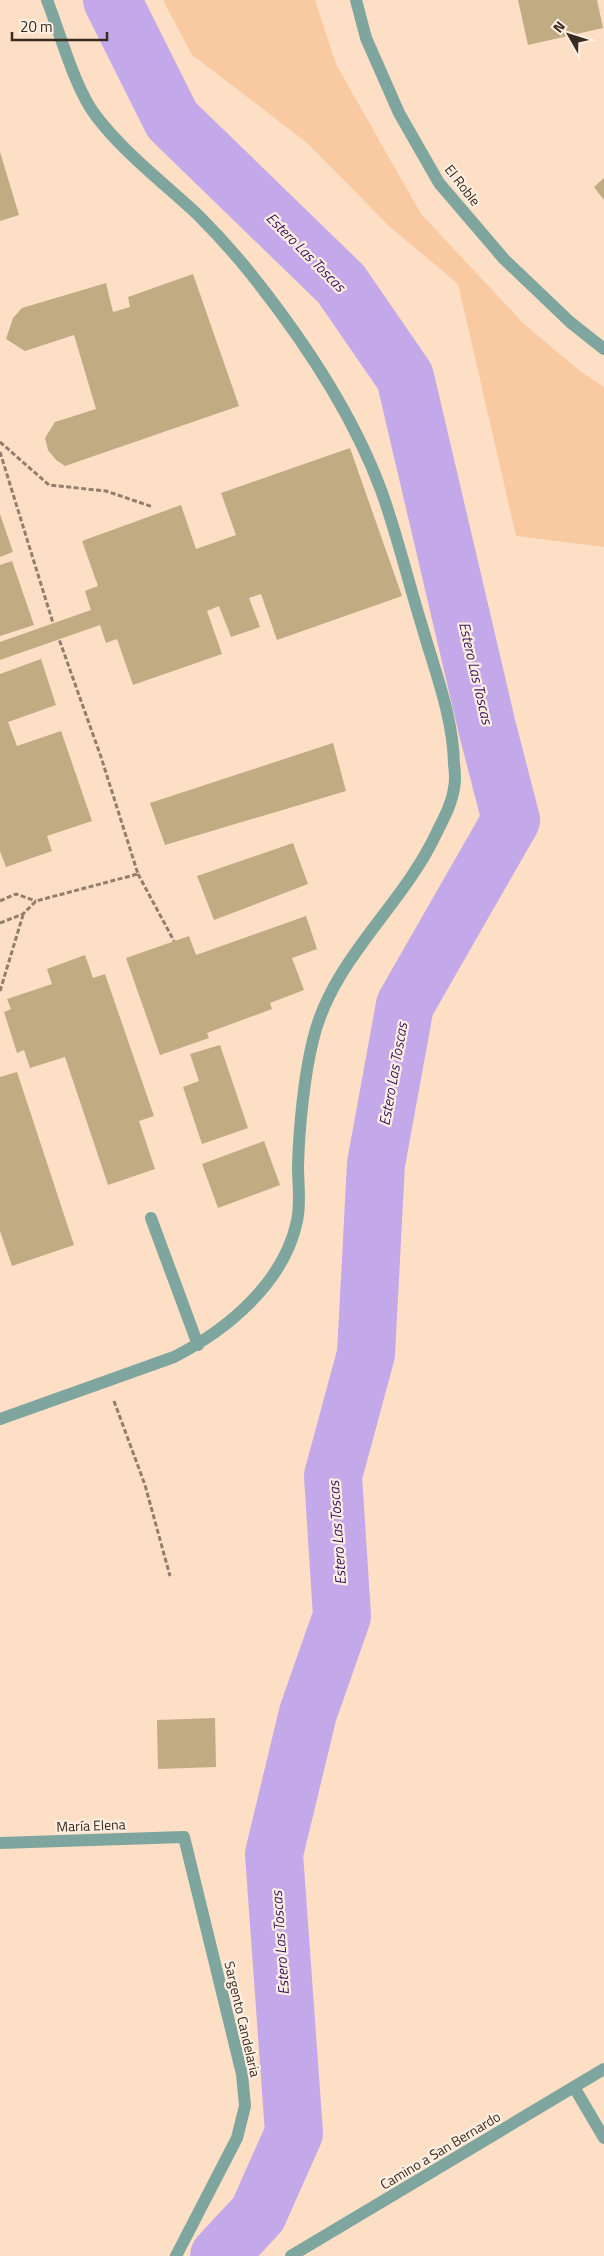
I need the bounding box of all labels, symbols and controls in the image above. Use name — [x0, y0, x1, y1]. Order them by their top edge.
scale bar — [12, 10, 108, 42]
north arrow — [544, 10, 594, 60]
text: 20 m — [20, 15, 53, 38]
text: N — [547, 16, 570, 37]
street label: El Roble — [440, 160, 486, 210]
water label: Estero Las Toscas — [261, 207, 352, 298]
water label: Estero Las Toscas — [453, 620, 499, 728]
water label: Estero Las Toscas — [373, 1019, 414, 1127]
water label: Estero Las Toscas — [322, 1479, 352, 1586]
street label: María Elena — [56, 1813, 126, 1837]
water label: Estero Las Toscas — [265, 1889, 295, 1996]
street label: Sargento Candelaria — [219, 1959, 267, 2079]
street label: Camino a San Bernardo — [376, 2106, 504, 2194]

